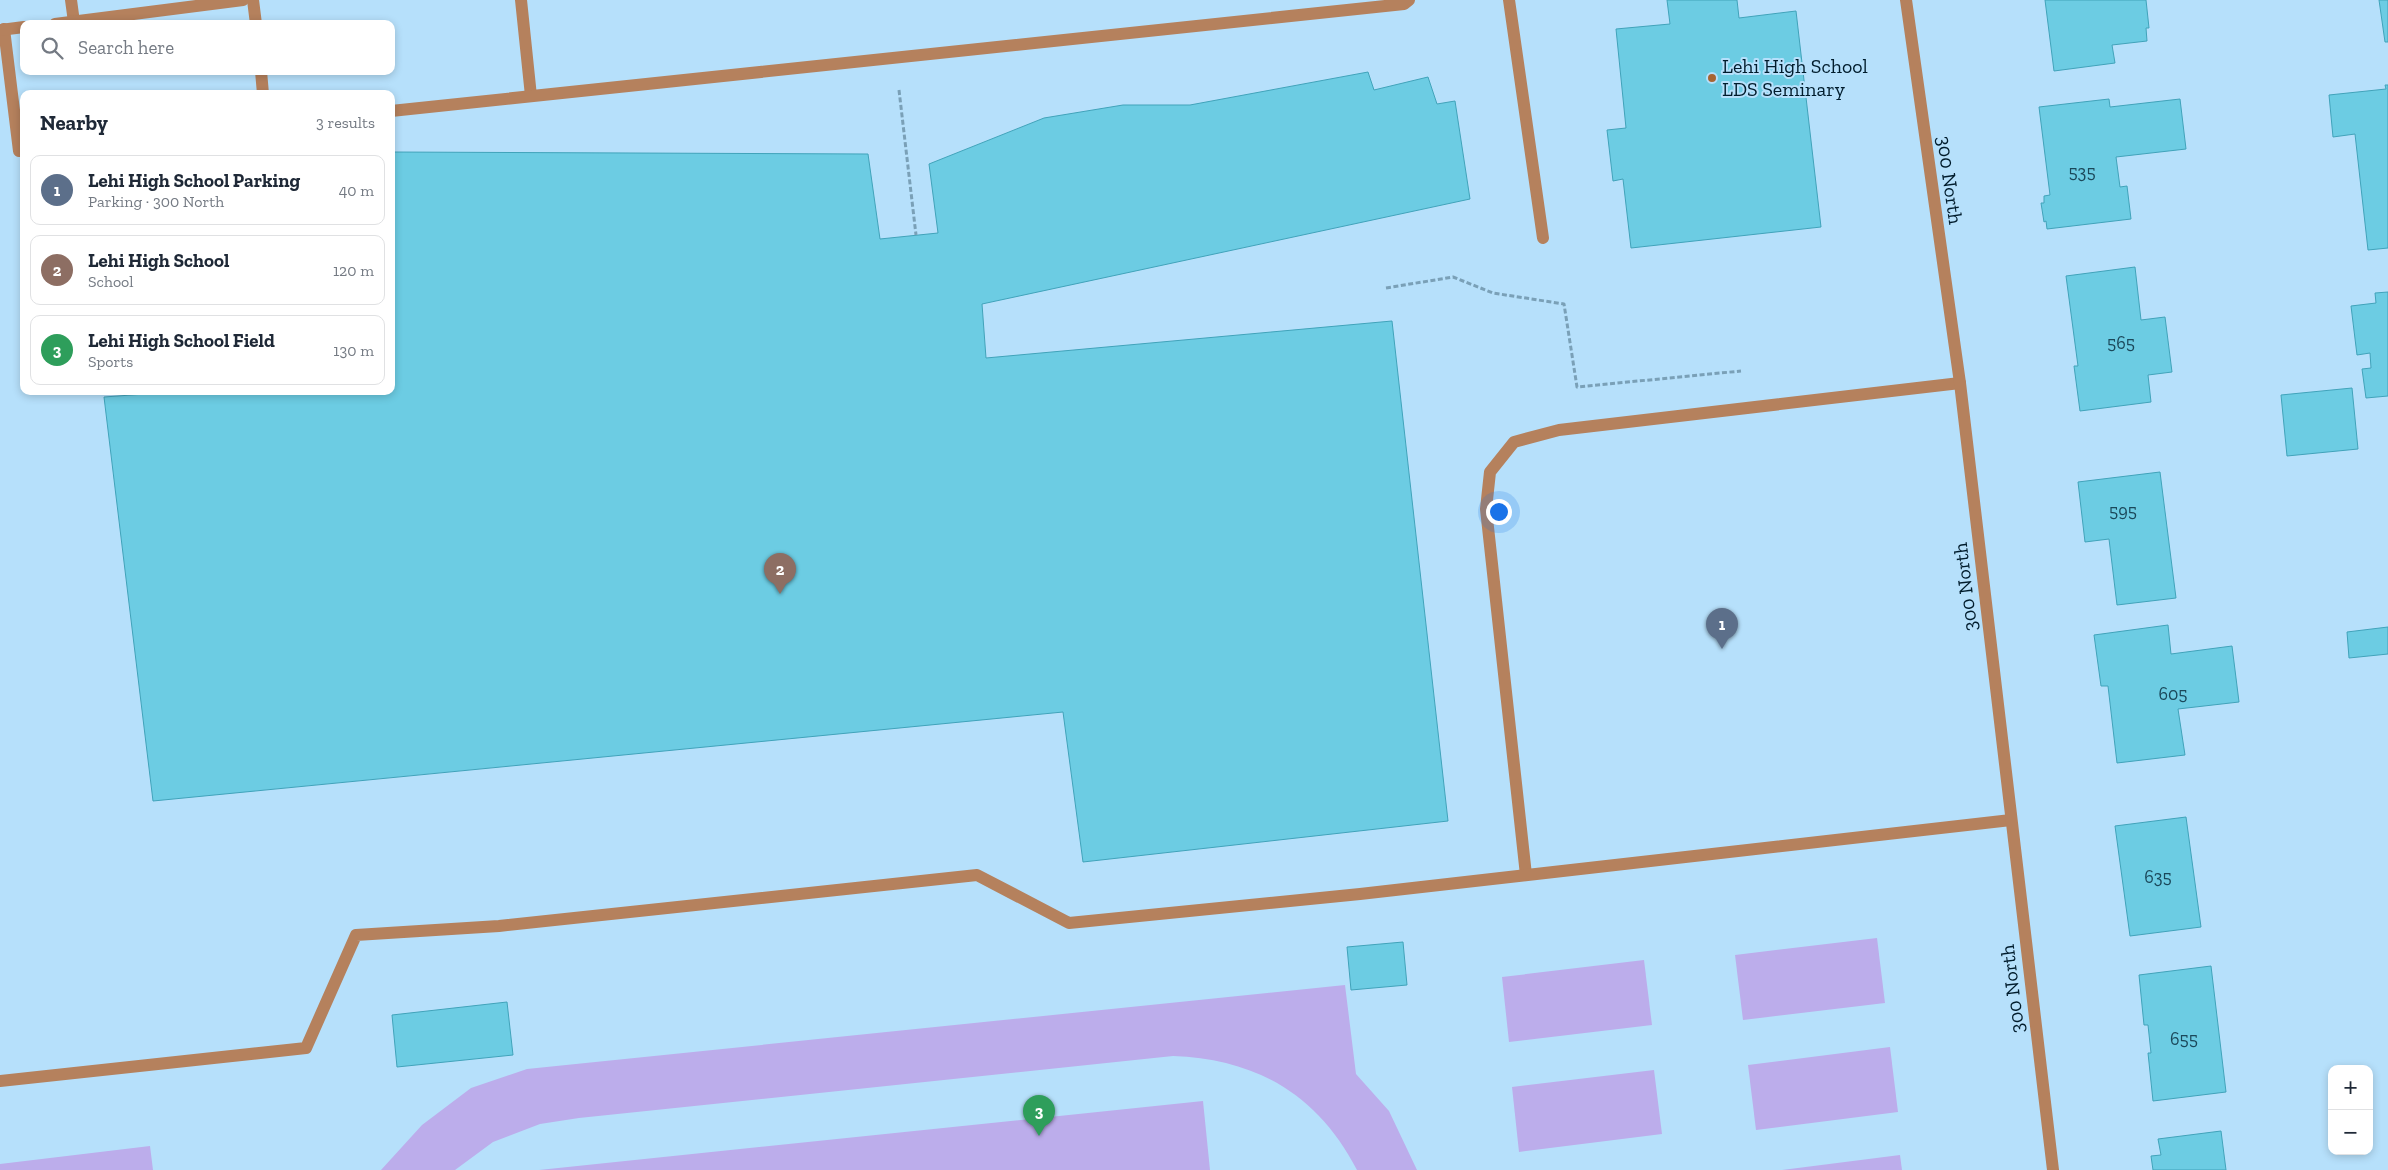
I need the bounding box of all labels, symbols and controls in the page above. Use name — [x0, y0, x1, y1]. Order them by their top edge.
search box — [20, 20, 395, 75]
icon: search — [38, 34, 66, 62]
text: Search here — [78, 36, 174, 59]
place label: Lehi High School LDS Seminary — [1722, 54, 1868, 101]
marker: Lehi High School LDS Seminary — [1706, 72, 1718, 84]
text: Nearby — [40, 110, 108, 135]
text: 3 results — [316, 113, 375, 132]
street label: 300 North — [1932, 134, 1968, 227]
house number: 535 — [2068, 161, 2096, 183]
text: Lehi High School Parking — [88, 169, 300, 192]
text: 1 — [54, 181, 60, 200]
text: 40 m — [339, 181, 374, 200]
text: Parking · 300 North — [88, 192, 224, 211]
text: Lehi High School — [88, 249, 229, 272]
text: 2 — [53, 261, 61, 280]
text: 120 m — [333, 261, 374, 280]
text: School — [88, 272, 134, 291]
text: Lehi High School Field — [88, 329, 275, 352]
house number: 565 — [2107, 332, 2135, 354]
text: 3 — [53, 341, 61, 360]
text: 130 m — [333, 341, 374, 360]
text: Sports — [88, 352, 133, 371]
your location — [1486, 499, 1512, 525]
house number: 595 — [2109, 500, 2137, 522]
street label: 300 North — [1948, 541, 1982, 633]
pin: 2 — [764, 553, 796, 594]
pin: 1 — [1706, 608, 1738, 649]
house number: 605 — [2158, 683, 2188, 705]
house number: 635 — [2144, 866, 2172, 888]
street label: 300 North — [1995, 943, 2029, 1035]
house number: 655 — [2170, 1028, 2198, 1050]
map controls — [2328, 1065, 2373, 1155]
button: + — [2328, 1065, 2373, 1110]
pin: 3 — [1023, 1095, 1055, 1136]
button: − — [2328, 1110, 2373, 1155]

